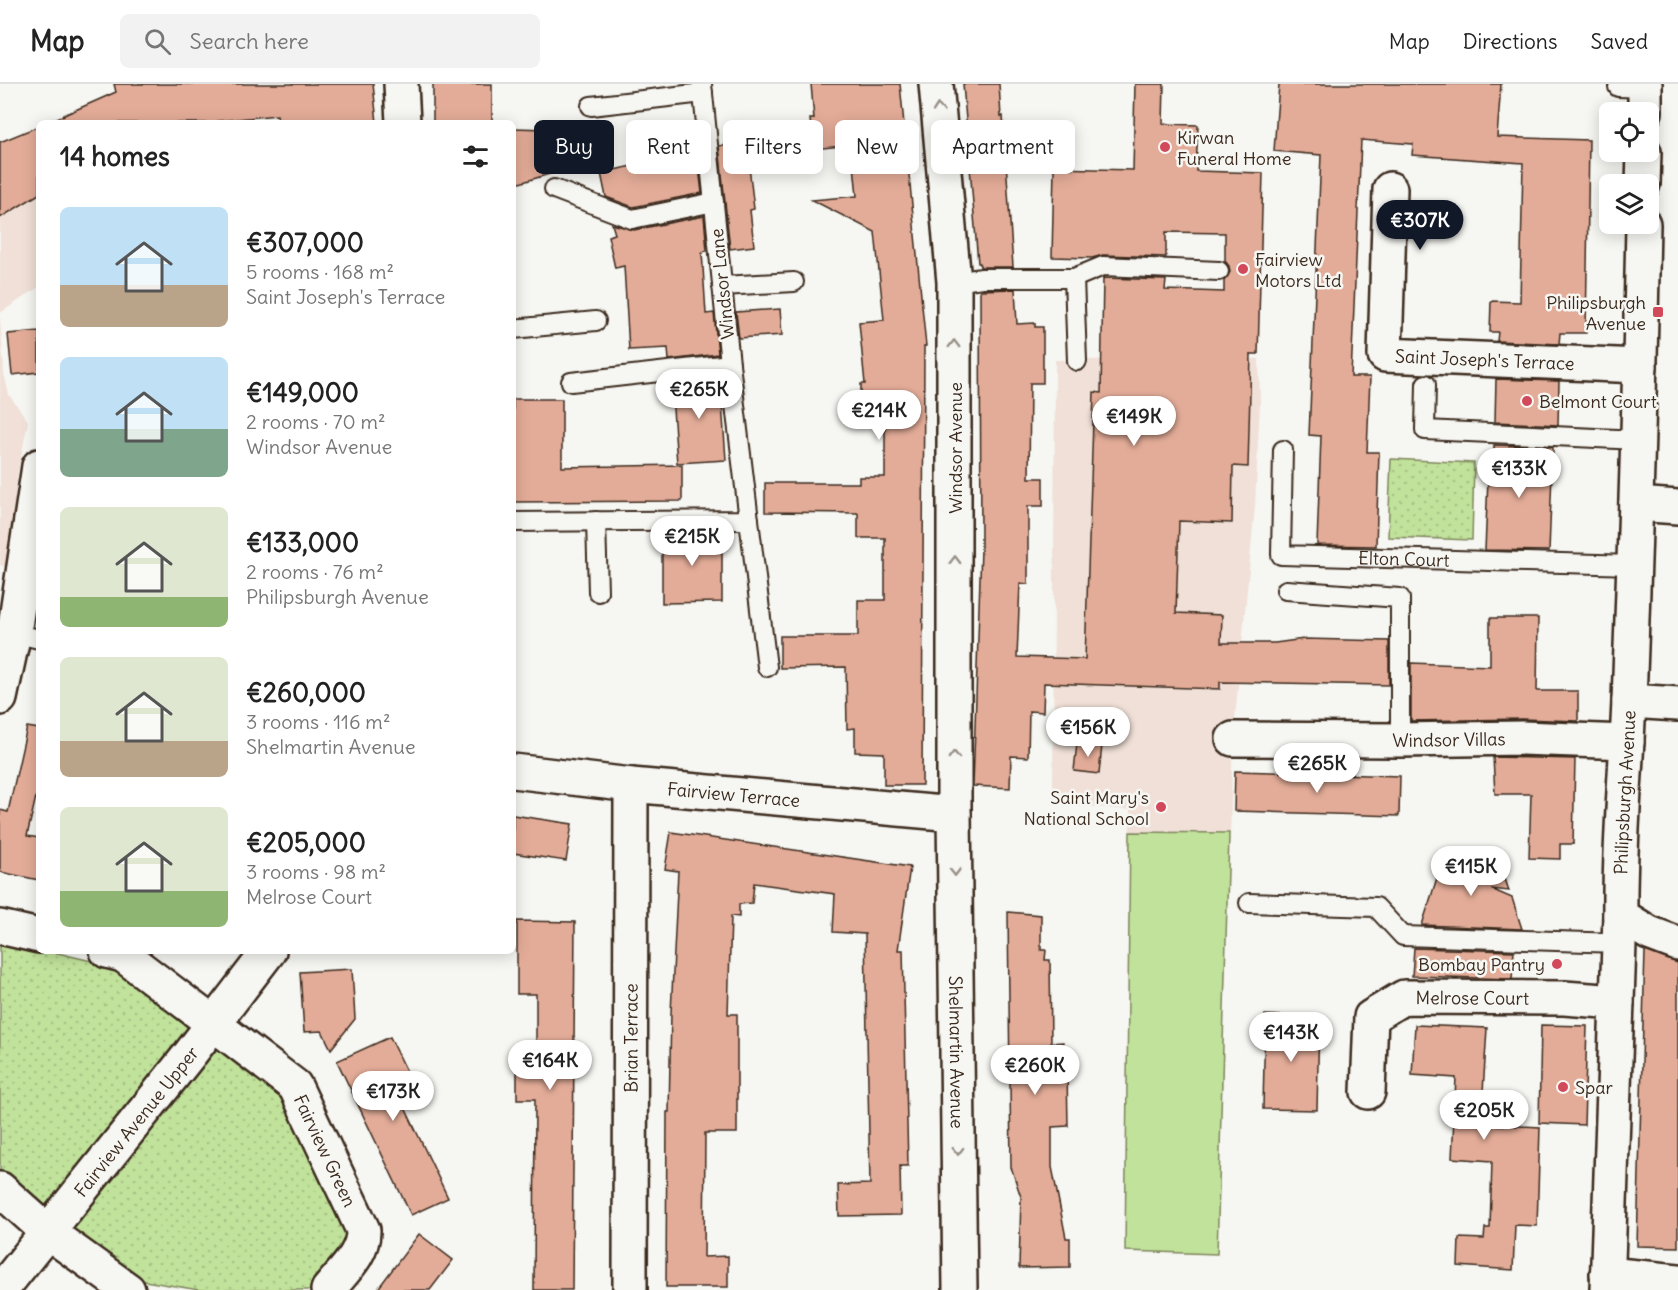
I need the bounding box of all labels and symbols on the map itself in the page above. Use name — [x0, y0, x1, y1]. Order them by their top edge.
one-way arrow — [932, 103, 945, 112]
place label: Kirwan Funeral Home — [1177, 126, 1291, 170]
marker: Kirwan Funeral Home — [1158, 140, 1172, 154]
pin: €307K — [1378, 200, 1462, 251]
street label: Windsor Lane — [705, 227, 739, 341]
place label: Fairview Motors Ltd — [1255, 248, 1342, 292]
marker: Fairview Motors Ltd — [1236, 262, 1250, 276]
place label: Philipsburgh Avenue — [1546, 291, 1646, 335]
marker: Philipsburgh Avenue — [1651, 305, 1665, 319]
one-way arrow — [948, 340, 960, 349]
street label: Saint Joseph's Terrace — [1395, 344, 1575, 375]
pin: €265K — [657, 369, 741, 420]
street label: Windsor Avenue — [944, 382, 967, 514]
pin: €214K — [837, 390, 921, 441]
place label: Belmont Court — [1539, 390, 1657, 413]
marker: Belmont Court — [1520, 394, 1534, 408]
pin: €149K — [1092, 396, 1176, 447]
pin: €133K — [1477, 448, 1561, 499]
pin: €215K — [650, 516, 734, 567]
street label: Elton Court — [1358, 546, 1450, 571]
one-way arrow — [949, 556, 961, 565]
pin: €156K — [1046, 707, 1130, 758]
street label: Philipsburgh Avenue — [1609, 710, 1640, 875]
street label: Windsor Villas — [1392, 727, 1506, 752]
pin: €265K — [1275, 743, 1359, 794]
one-way arrow — [948, 751, 960, 760]
street label: Fairview Terrace — [666, 777, 801, 812]
place label: Saint Mary's National School — [1023, 786, 1149, 830]
marker: Saint Mary's National School — [1154, 800, 1168, 814]
pin: €115K — [1429, 846, 1513, 897]
one-way arrow — [949, 868, 961, 877]
place label: Bombay Pantry — [1418, 953, 1545, 976]
marker: Bombay Pantry — [1550, 957, 1564, 971]
street label: Shelmartin Avenue — [945, 976, 969, 1129]
street label: Brian Terrace — [619, 983, 642, 1093]
street label: Melrose Court — [1416, 986, 1529, 1009]
pin: €143K — [1249, 1012, 1333, 1063]
pin: €164K — [508, 1040, 592, 1091]
street label: Fairview Avenue Upper — [69, 1041, 204, 1201]
pin: €260K — [993, 1045, 1077, 1096]
pin: €173K — [351, 1071, 435, 1122]
place label: Spar — [1575, 1076, 1614, 1099]
marker: Spar — [1556, 1080, 1570, 1094]
pin: €205K — [1442, 1090, 1526, 1141]
street label: Fairview Green — [289, 1091, 362, 1210]
one-way arrow — [952, 1147, 964, 1156]

